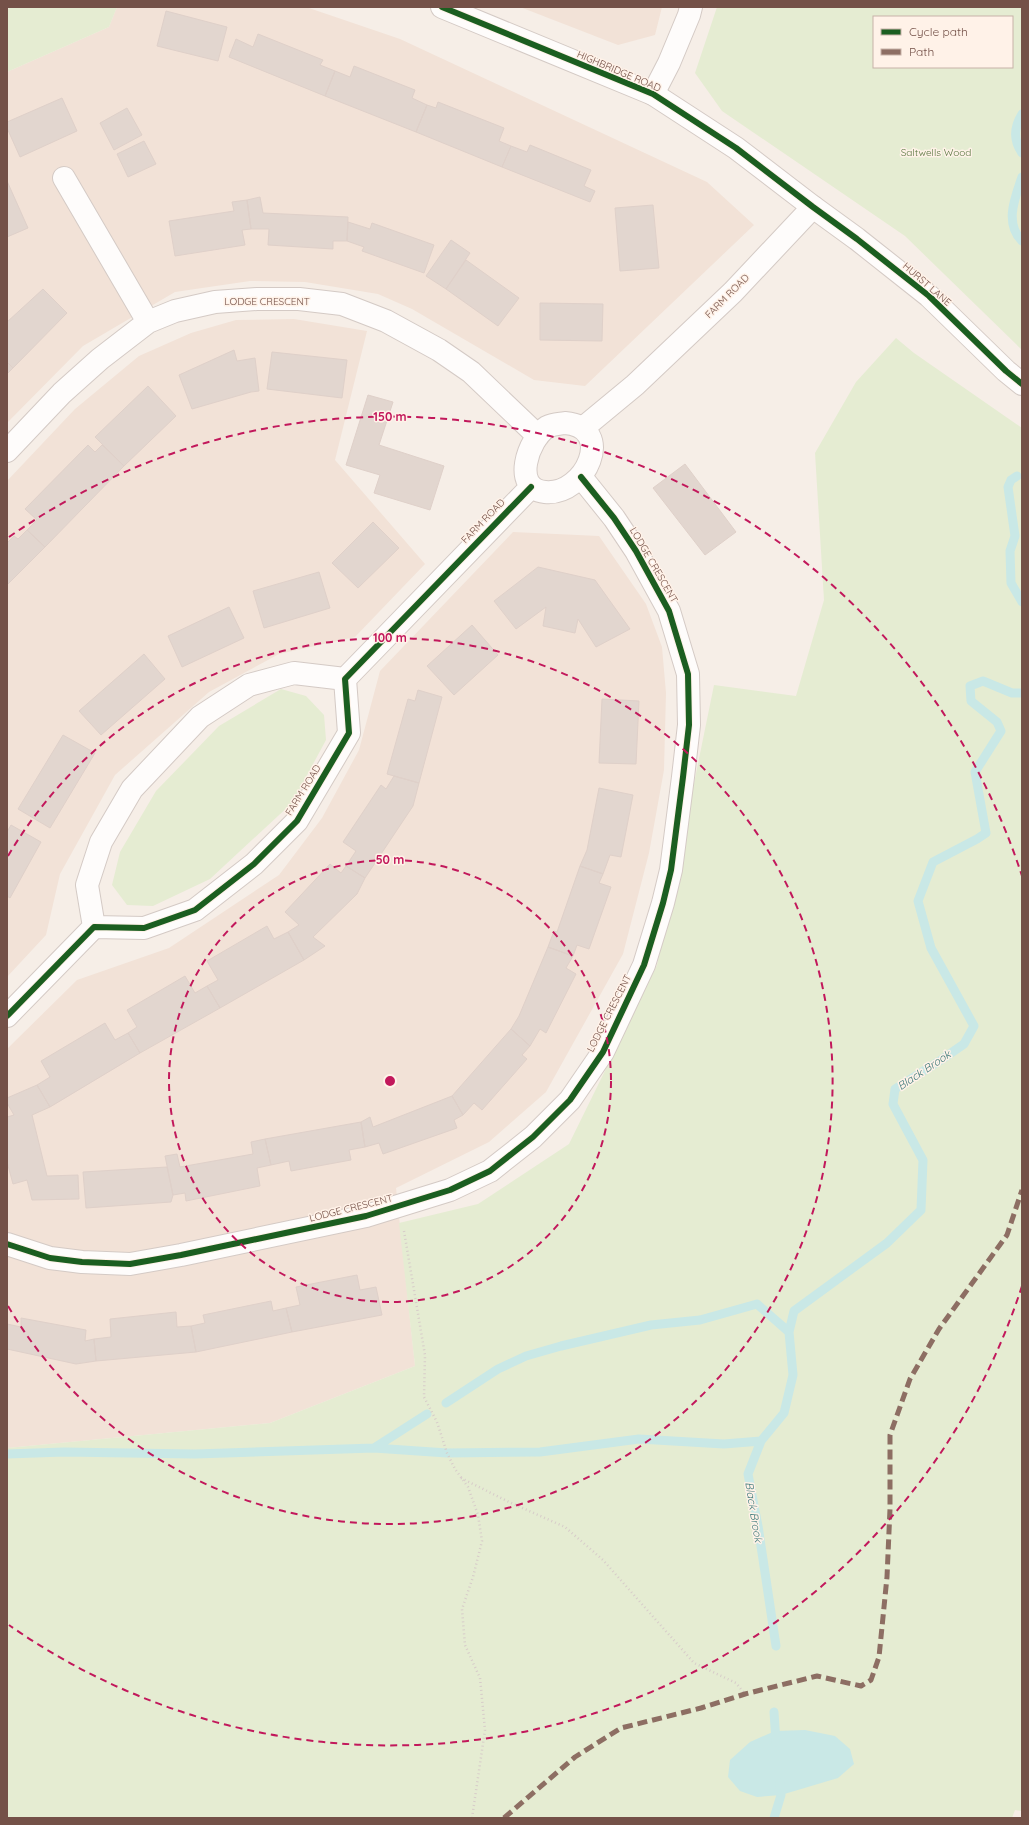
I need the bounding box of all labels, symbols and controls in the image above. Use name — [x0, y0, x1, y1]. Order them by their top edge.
legend — [873, 16, 1013, 68]
text: Cycle path — [909, 24, 968, 39]
text: Path — [909, 44, 934, 59]
street label: HIGHBRIDGE ROAD — [575, 47, 663, 95]
park label: Saltwells Wood — [901, 146, 971, 159]
street label: HURST LANE — [900, 259, 954, 309]
street label: FARM ROAD — [702, 271, 752, 321]
street label: LODGE CRESCENT — [224, 295, 310, 308]
text: 150 m — [373, 409, 407, 424]
street label: FARM ROAD — [458, 496, 508, 546]
street label: LODGE CRESCENT — [627, 525, 681, 605]
text: 100 m — [373, 630, 407, 645]
street label: FARM ROAD — [282, 762, 324, 818]
text: 50 m — [376, 852, 404, 867]
street label: LODGE CRESCENT — [584, 972, 634, 1054]
water label: Black Brook — [895, 1046, 954, 1093]
centre of rings — [383, 1074, 397, 1088]
street label: LODGE CRESCENT — [308, 1191, 394, 1225]
water label: Black Brook — [742, 1481, 766, 1544]

